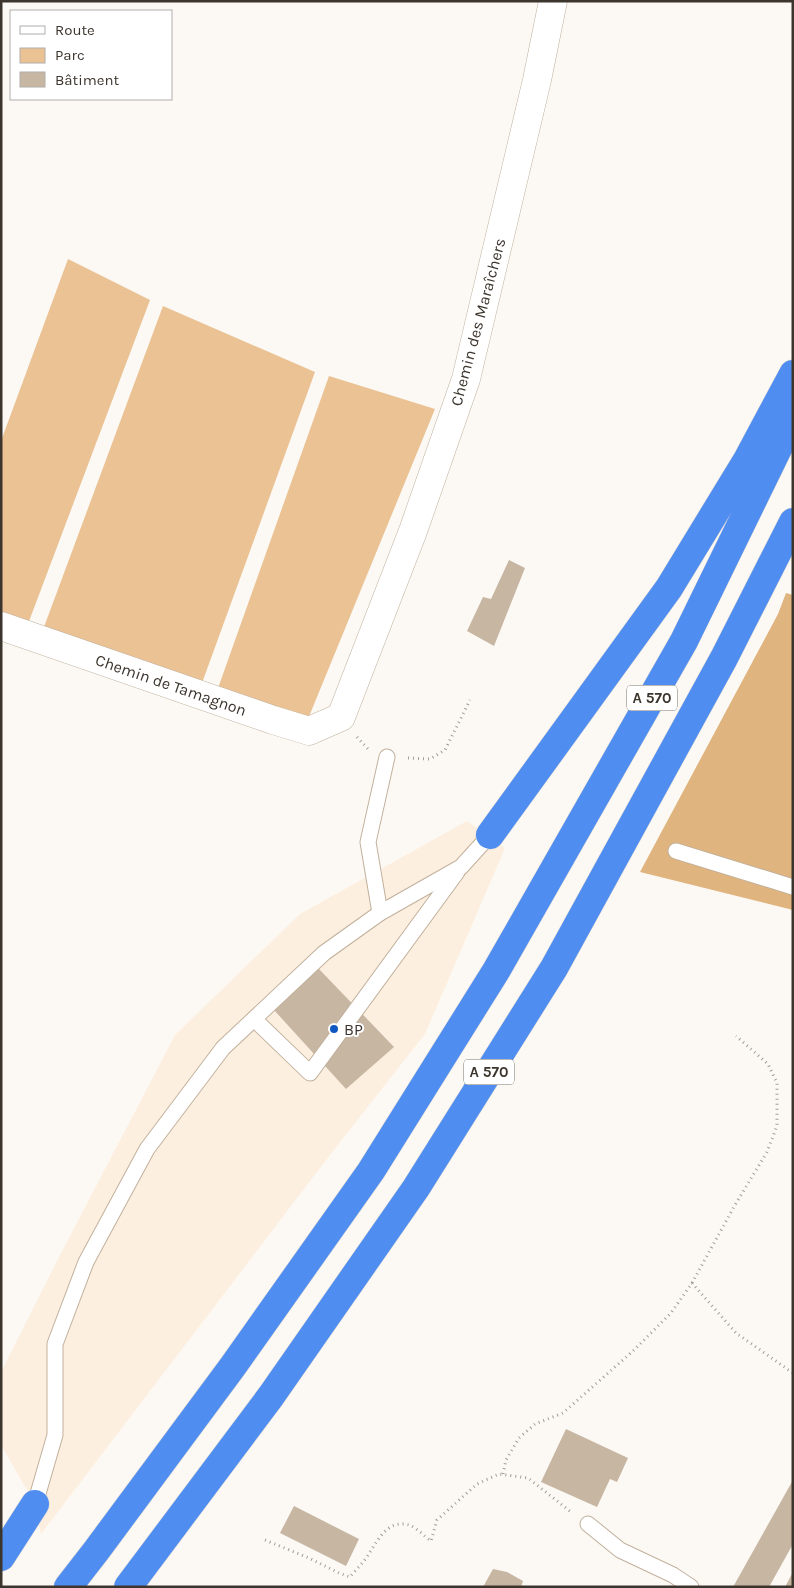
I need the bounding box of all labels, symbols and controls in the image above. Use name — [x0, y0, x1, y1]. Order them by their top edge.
legend — [10, 10, 172, 100]
text: Route — [55, 21, 95, 39]
text: Parc — [55, 46, 85, 64]
text: Bâtiment — [55, 71, 119, 89]
street label: Chemin des Maraîchers — [446, 236, 510, 408]
street label: Chemin de Tamagnon — [93, 650, 249, 720]
road number: A 570 — [627, 686, 677, 710]
place label: BP — [344, 1020, 363, 1039]
marker: BP — [328, 1023, 340, 1035]
road number: A 570 — [464, 1060, 514, 1084]

